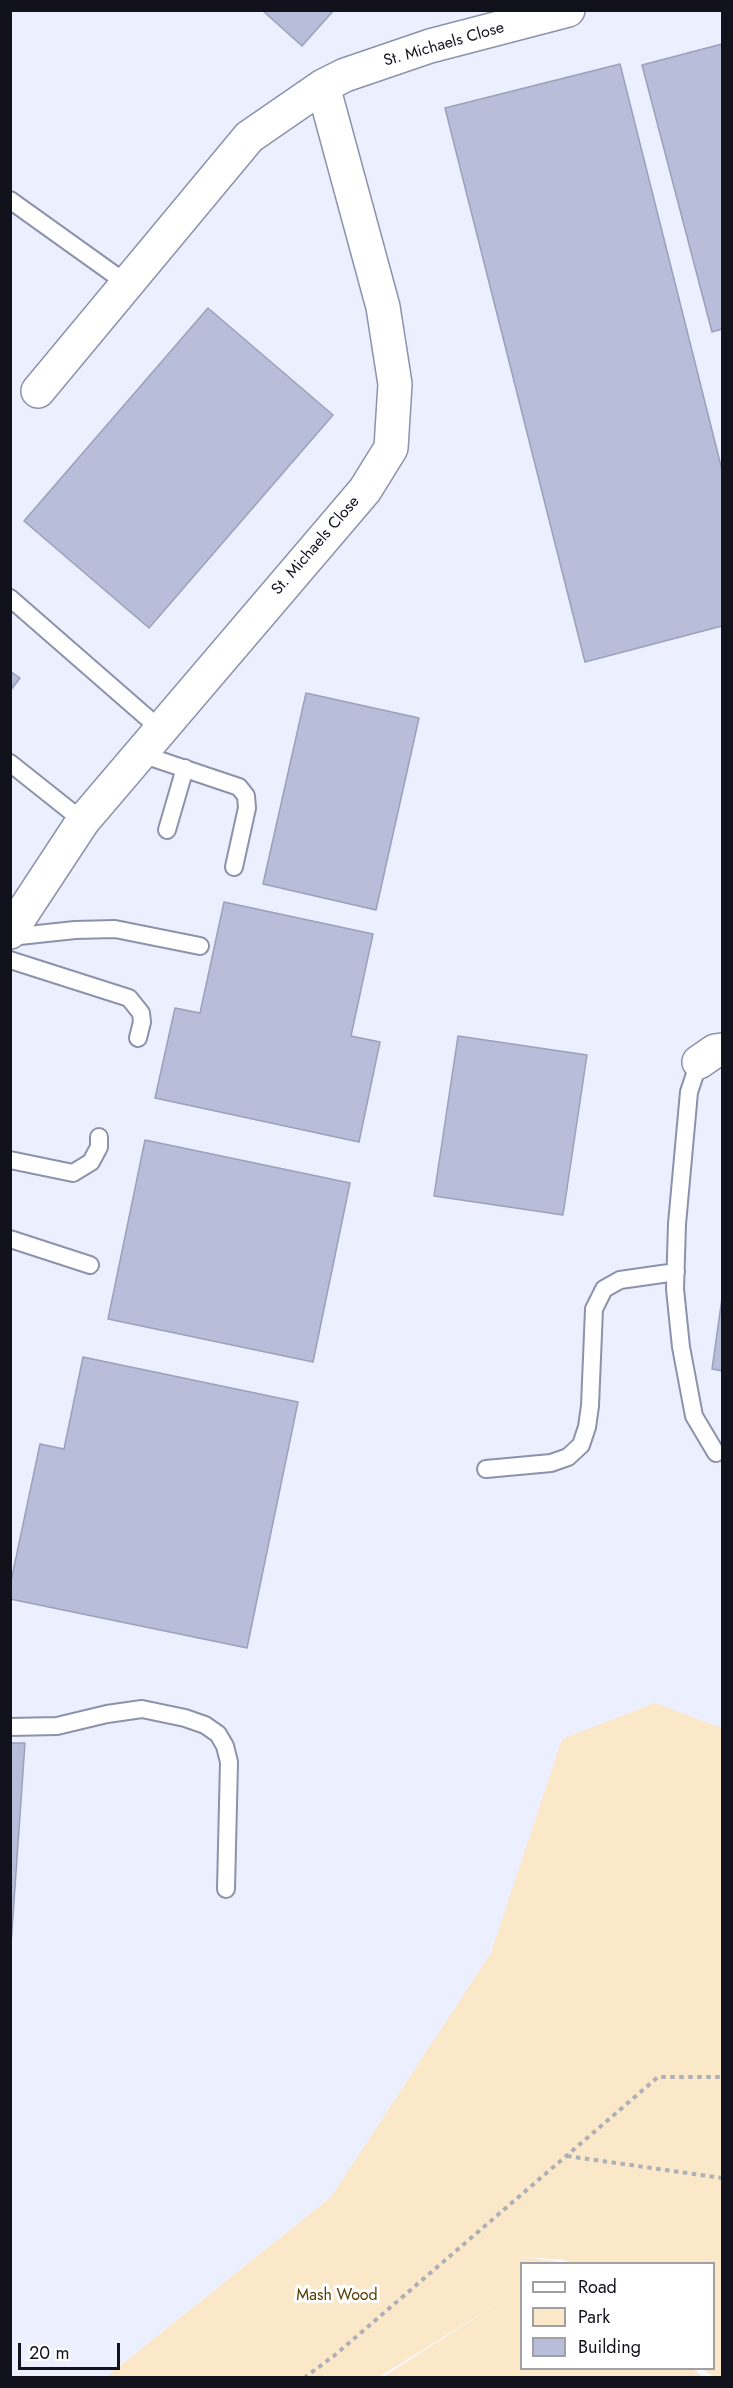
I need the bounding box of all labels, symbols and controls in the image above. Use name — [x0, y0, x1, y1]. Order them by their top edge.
street label: St. Michaels Close — [382, 19, 506, 71]
street label: St. Michaels Close — [268, 493, 364, 599]
legend — [520, 2262, 715, 2370]
text: Road — [578, 2274, 617, 2300]
park label: Mash Wood — [296, 2286, 378, 2306]
text: Park — [578, 2304, 610, 2330]
scale bar — [21, 2331, 123, 2369]
text: Building — [578, 2334, 641, 2360]
text: 20 m — [29, 2340, 69, 2366]

